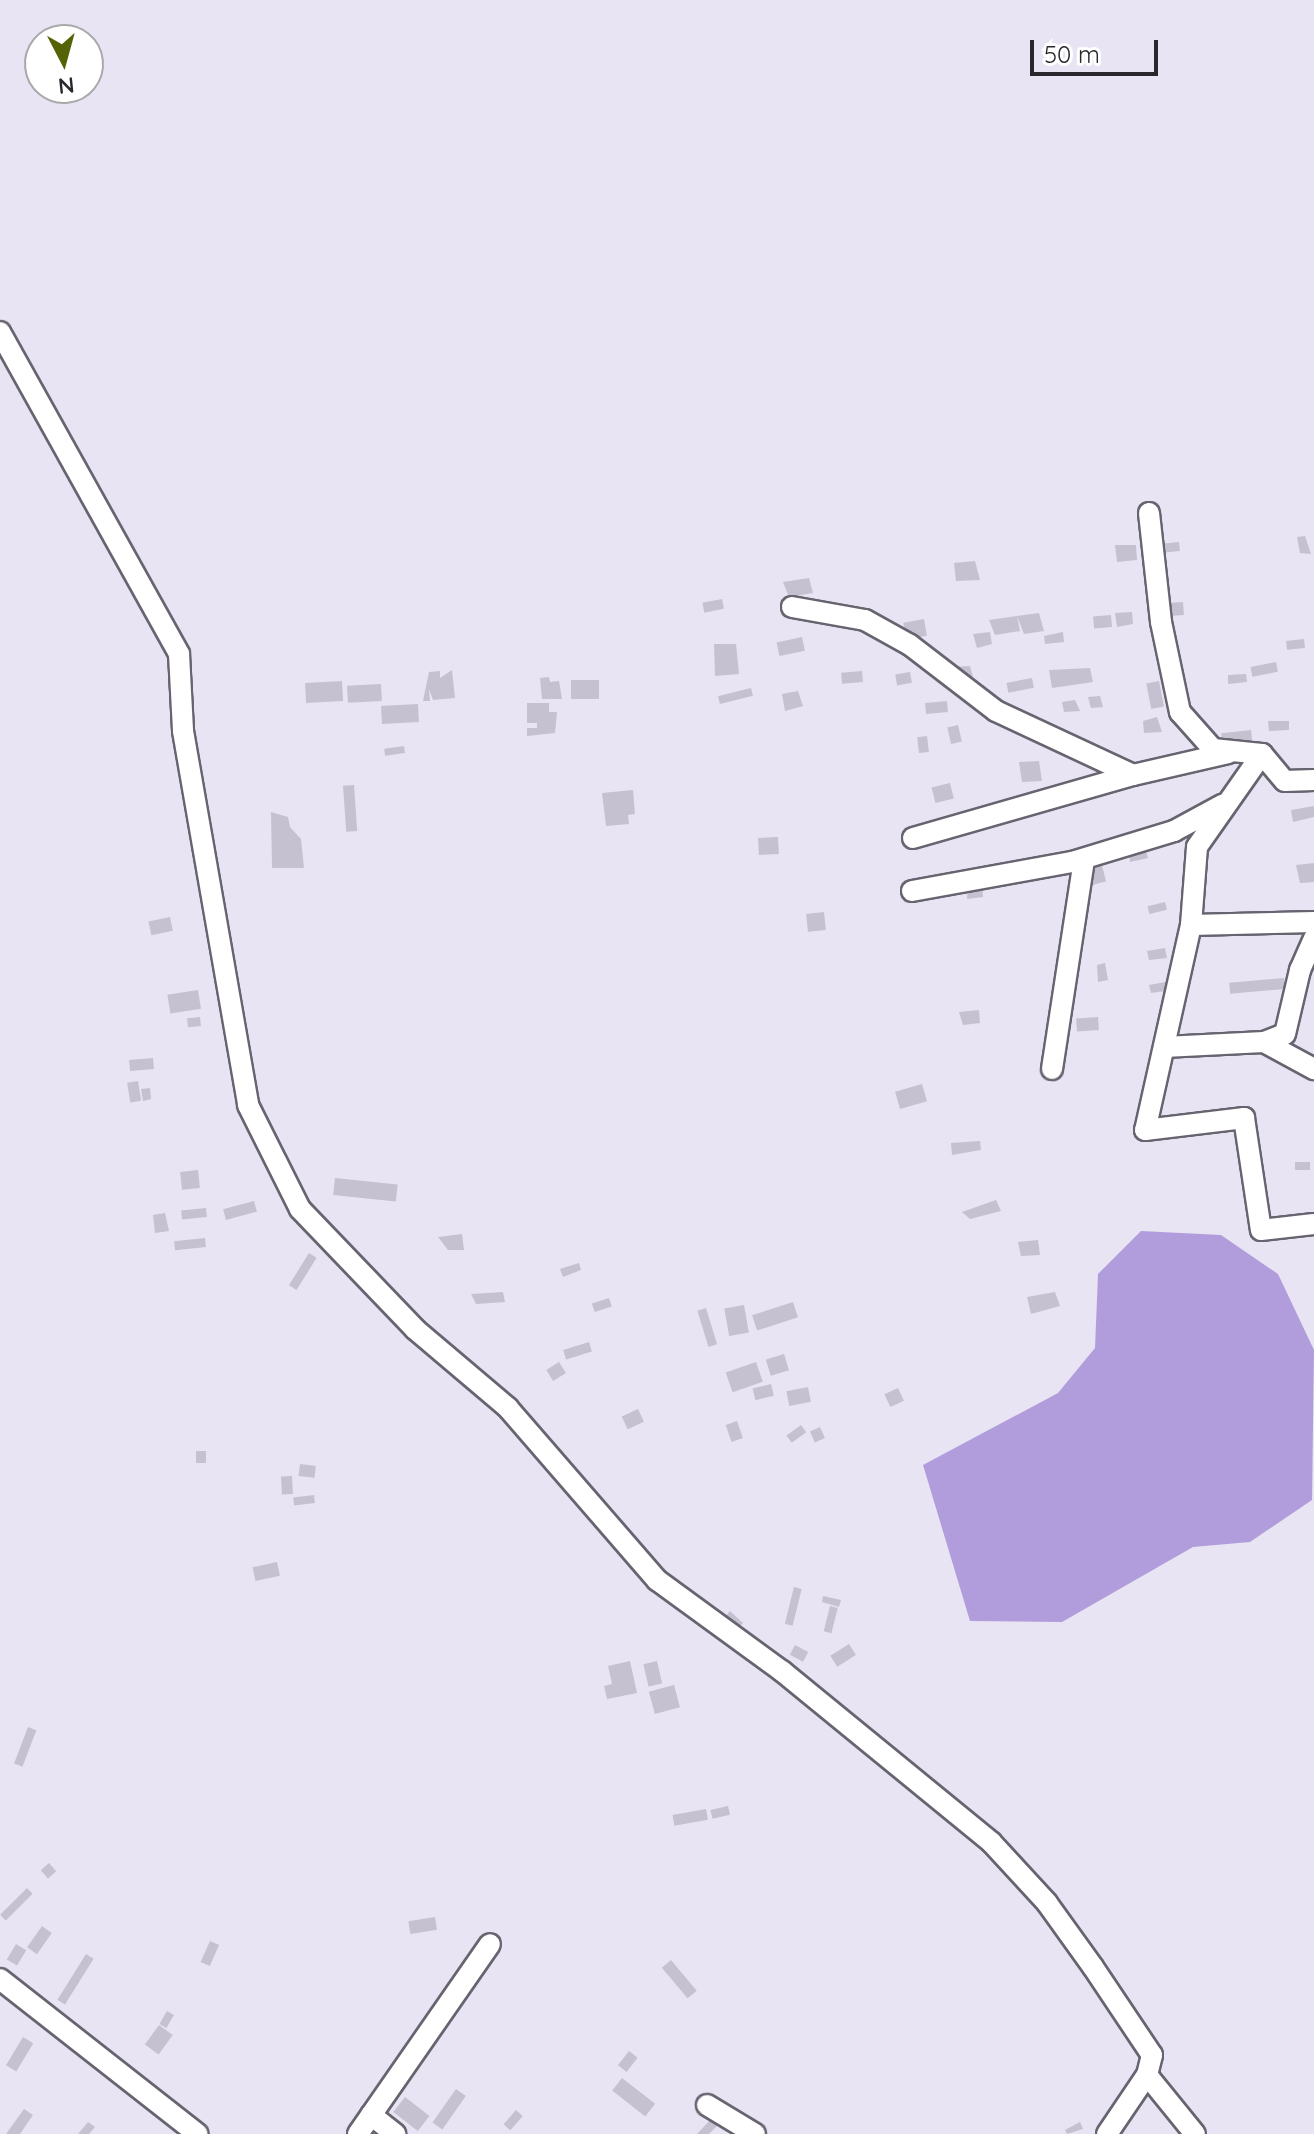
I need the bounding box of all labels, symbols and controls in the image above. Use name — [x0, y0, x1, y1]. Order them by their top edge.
north arrow — [24, 24, 104, 104]
scale bar — [1034, 24, 1162, 74]
text: 50 m — [1044, 39, 1100, 69]
text: N — [57, 71, 76, 101]

